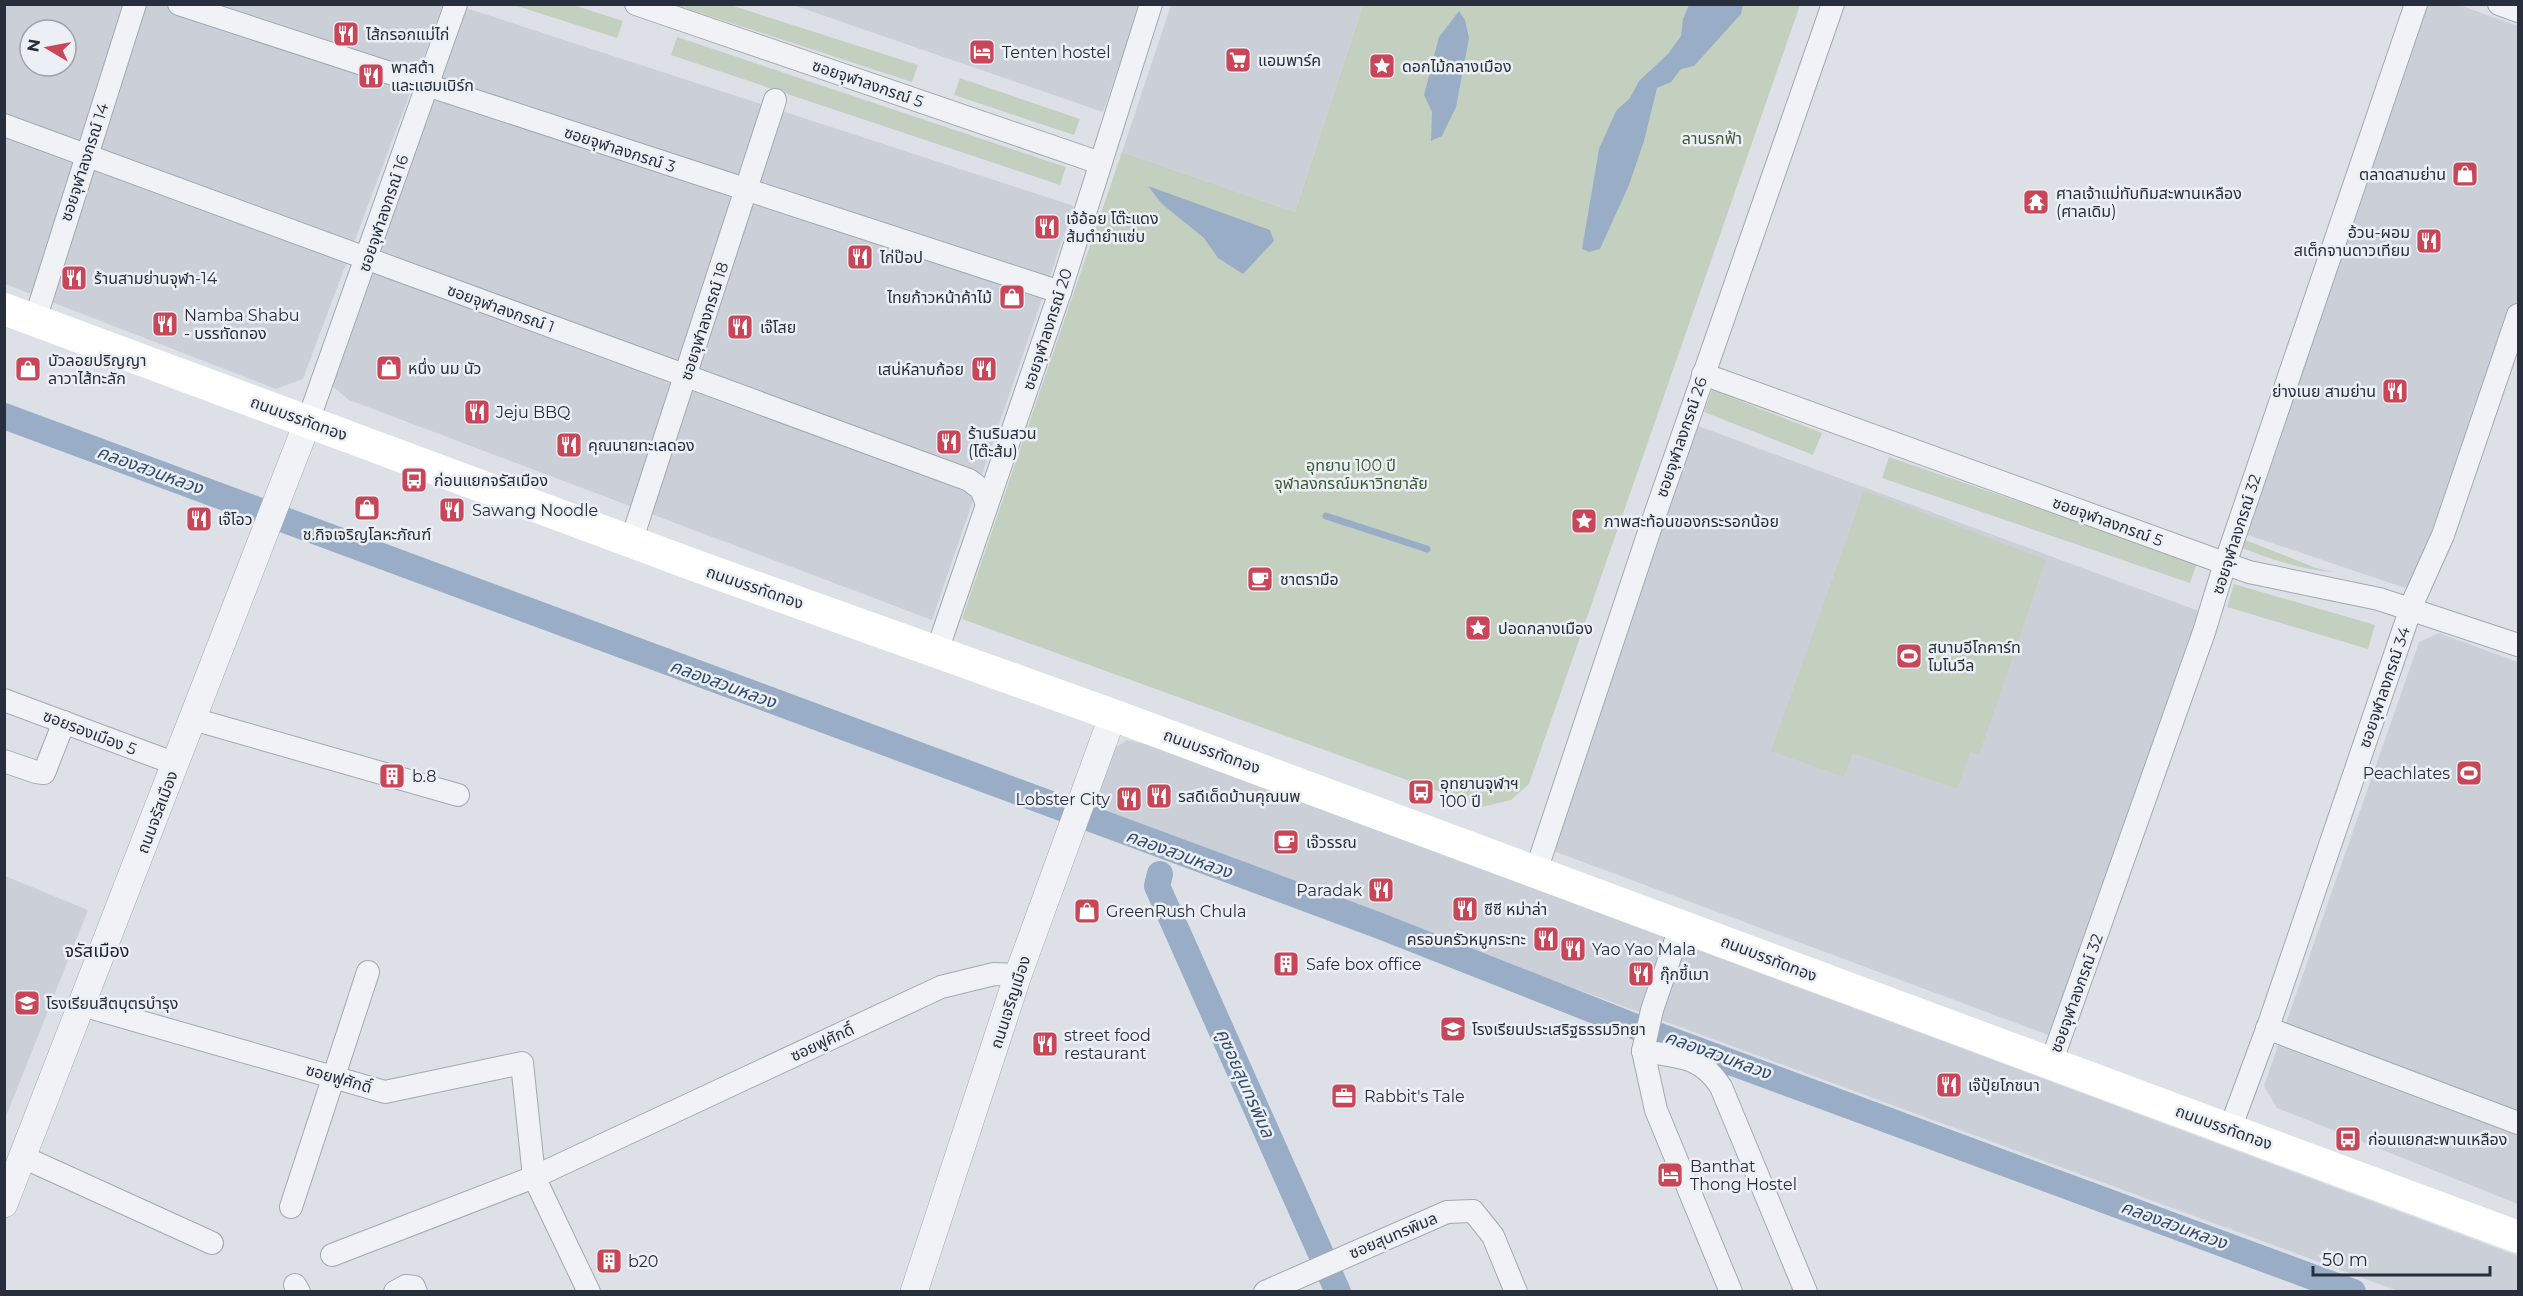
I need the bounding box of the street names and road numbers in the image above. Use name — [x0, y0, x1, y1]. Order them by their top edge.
street label: ซอยจุฬาลงกรณ์ 5 — [810, 56, 926, 111]
street label: ซอยจุฬาลงกรณ์ 14 — [56, 100, 113, 224]
street label: ซอยจุฬาลงกรณ์ 3 — [562, 122, 678, 176]
street label: ซอยจุฬาลงกรณ์ 16 — [355, 152, 413, 274]
street label: ซอยจุฬาลงกรณ์ 18 — [676, 260, 733, 383]
street label: ซอยจุฬาลงกรณ์ 20 — [1019, 266, 1076, 392]
street label: ซอยจุฬาลงกรณ์ 1 — [445, 280, 557, 337]
street label: ซอยจุฬาลงกรณ์ 26 — [1652, 374, 1711, 500]
street label: ถนนบรรทัดทอง — [248, 392, 350, 445]
street label: ซอยจุฬาลงกรณ์ 32 — [2208, 472, 2265, 597]
street label: ซอยจุฬาลงกรณ์ 5 — [2050, 493, 2166, 550]
street label: ถนนบรรทัดทอง — [704, 562, 806, 613]
street label: ซอยจุฬาลงกรณ์ 34 — [2355, 624, 2414, 750]
street label: ซอยรองเมือง 5 — [40, 706, 139, 759]
street label: ถนนบรรทัดทอง — [1161, 725, 1263, 778]
street label: ถนนจรัสเมือง — [133, 768, 182, 856]
street label: ถนนบรรทัดทอง — [1718, 931, 1820, 986]
street label: ซอยจุฬาลงกรณ์ 32 — [2046, 931, 2107, 1055]
street label: ถนนเจริญเมือง — [986, 953, 1034, 1051]
street label: ซอยฟูศักดิ์ — [787, 1019, 857, 1065]
street label: ซอยฟูศักดิ์ — [304, 1060, 374, 1097]
street label: ถนนบรรทัดทอง — [2173, 1101, 2275, 1154]
street label: ซอยสุนทรพิมล — [1346, 1208, 1440, 1263]

